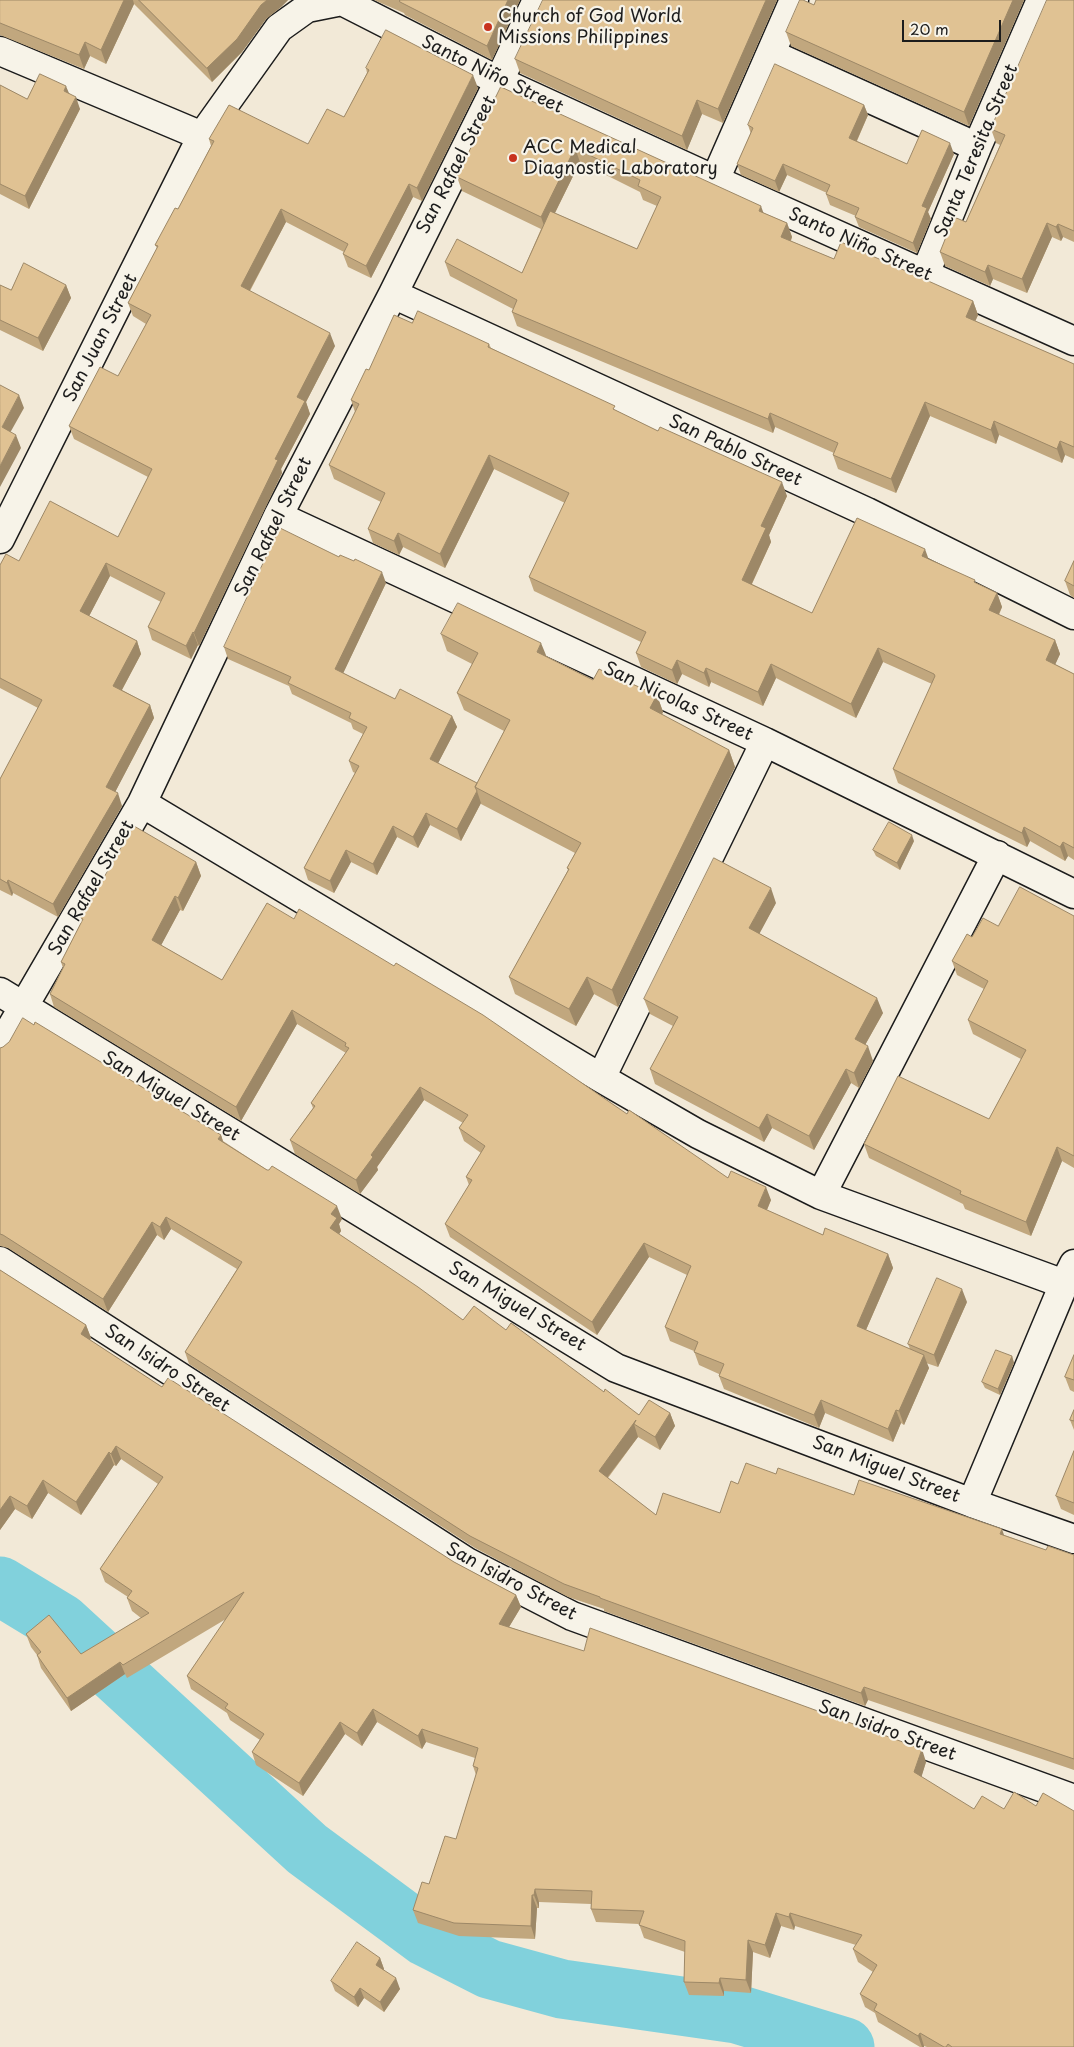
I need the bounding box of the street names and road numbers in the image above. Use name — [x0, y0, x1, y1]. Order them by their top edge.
street label: Santo Niño Street — [418, 31, 566, 119]
street label: Santa Teresita Street — [931, 61, 1023, 241]
street label: San Rafael Street — [413, 92, 501, 238]
street label: Santo Niño Street — [785, 204, 935, 286]
street label: San Juan Street — [59, 270, 143, 406]
street label: San Pablo Street — [665, 411, 805, 491]
street label: San Rafael Street — [231, 454, 317, 600]
street label: San Nicolas Street — [600, 658, 756, 746]
street label: San Rafael Street — [45, 817, 139, 959]
street label: San Miguel Street — [99, 1048, 243, 1146]
street label: San Miguel Street — [445, 1258, 589, 1356]
street label: San Isidro Street — [100, 1321, 234, 1417]
street label: San Miguel Street — [809, 1432, 963, 1508]
street label: San Isidro Street — [442, 1538, 580, 1626]
street label: San Isidro Street — [815, 1696, 959, 1766]

